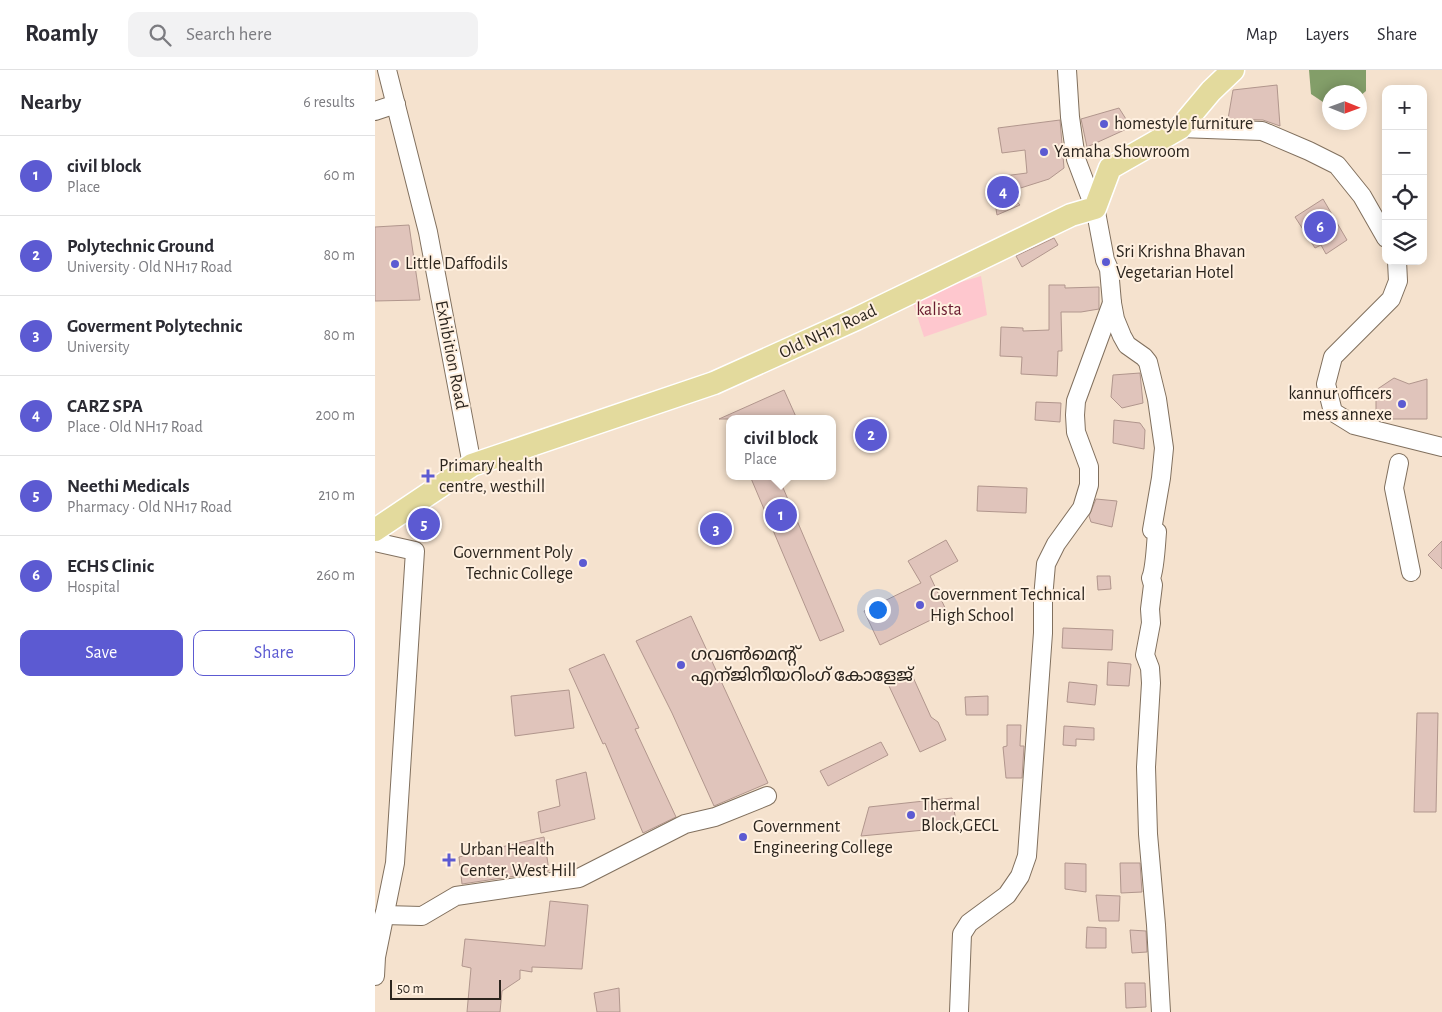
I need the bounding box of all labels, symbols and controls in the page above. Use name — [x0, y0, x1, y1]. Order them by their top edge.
search box — [128, 12, 478, 57]
icon: search — [146, 21, 174, 49]
text: Roamly — [25, 22, 98, 46]
text: Search here — [186, 25, 272, 44]
text: Map — [1246, 26, 1277, 44]
text: Layers — [1305, 26, 1349, 44]
text: Share — [1377, 26, 1417, 44]
north arrow — [1322, 85, 1367, 130]
map controls — [1382, 85, 1427, 265]
button: + — [1382, 85, 1427, 130]
text: Nearby — [20, 92, 81, 113]
text: 6 results — [303, 94, 355, 110]
place label: homestyle furniture — [1114, 115, 1253, 133]
marker: homestyle furniture — [1098, 118, 1110, 130]
button: − — [1382, 130, 1427, 175]
place label: Yamaha Showroom — [1054, 143, 1190, 161]
marker: Yamaha Showroom — [1038, 146, 1050, 158]
text: civil block — [67, 157, 142, 176]
text: 1 — [33, 167, 39, 183]
text: 60 m — [324, 167, 355, 183]
pin: 4 — [987, 173, 1019, 211]
button: locate — [1382, 175, 1427, 220]
text: Place — [67, 179, 100, 195]
pin: 6 — [1304, 208, 1336, 246]
button: layers — [1382, 220, 1427, 265]
text: Polytechnic Ground — [67, 237, 214, 256]
place label: Sri Krishna Bhavan Vegetarian Hotel — [1116, 243, 1246, 282]
text: 2 — [32, 247, 40, 263]
text: 80 m — [324, 247, 355, 263]
place label: Little Daffodils — [405, 255, 508, 273]
marker: Sri Krishna Bhavan Vegetarian Hotel — [1100, 256, 1112, 268]
marker: Little Daffodils — [389, 258, 401, 270]
text: University · Old NH17 Road — [67, 259, 232, 275]
street label: Exhibition Road — [432, 299, 470, 411]
park label: kalista — [916, 301, 962, 319]
street label: Old NH17 Road — [777, 302, 879, 362]
text: Goverment Polytechnic — [67, 317, 242, 336]
text: 3 — [33, 327, 39, 343]
text: 80 m — [324, 327, 355, 343]
text: University — [67, 339, 130, 355]
place label: kannur officers mess annexe — [1288, 385, 1392, 424]
text: CARZ SPA — [67, 397, 143, 416]
marker: kannur officers mess annexe — [1396, 398, 1408, 410]
text: 4 — [32, 407, 40, 423]
text: 200 m — [315, 407, 355, 423]
popup — [726, 415, 836, 480]
pin: 2 — [855, 416, 887, 454]
text: Place · Old NH17 Road — [67, 419, 203, 435]
text: civil block — [744, 429, 818, 448]
text: Place — [744, 451, 777, 467]
place label: Primary health centre, westhill — [439, 457, 545, 496]
marker: Primary health centre, westhill — [421, 469, 435, 483]
text: Neethi Medicals — [67, 477, 189, 496]
text: 5 — [33, 487, 39, 503]
text: 210 m — [318, 487, 355, 503]
pin: 1 — [765, 496, 797, 534]
text: Pharmacy · Old NH17 Road — [67, 499, 232, 515]
pin: 5 — [408, 505, 440, 543]
pin: 3 — [700, 510, 732, 548]
place label: Government Poly Technic College — [453, 544, 573, 583]
text: ECHS Clinic — [67, 557, 154, 576]
marker: Government Poly Technic College — [577, 557, 589, 569]
text: 6 — [32, 567, 40, 583]
text: 260 m — [316, 567, 355, 583]
text: Hospital — [67, 579, 120, 595]
place label: Government Technical High School — [930, 586, 1086, 625]
your location — [865, 597, 891, 623]
marker: Government Technical High School — [914, 599, 926, 611]
button: Save — [20, 630, 183, 676]
button: Share — [193, 630, 355, 676]
place label: ഗവൺമെന്റ് എന്ജിനീയറിംഗ് കോളേജ് — [691, 645, 915, 686]
marker: ഗവൺമെന്റ് എന്ജിനീയറിംഗ് കോളേജ് — [675, 659, 687, 671]
place label: Thermal Block,GECL — [921, 796, 999, 835]
marker: Thermal Block,GECL — [905, 809, 917, 821]
place label: Government Engineering College — [753, 818, 893, 857]
marker: Government Engineering College — [737, 831, 749, 843]
place label: Urban Health Center, West Hill — [460, 841, 576, 880]
marker: Urban Health Center, West Hill — [442, 853, 456, 867]
scale bar — [390, 977, 501, 1000]
text: 50 m — [397, 982, 424, 996]

